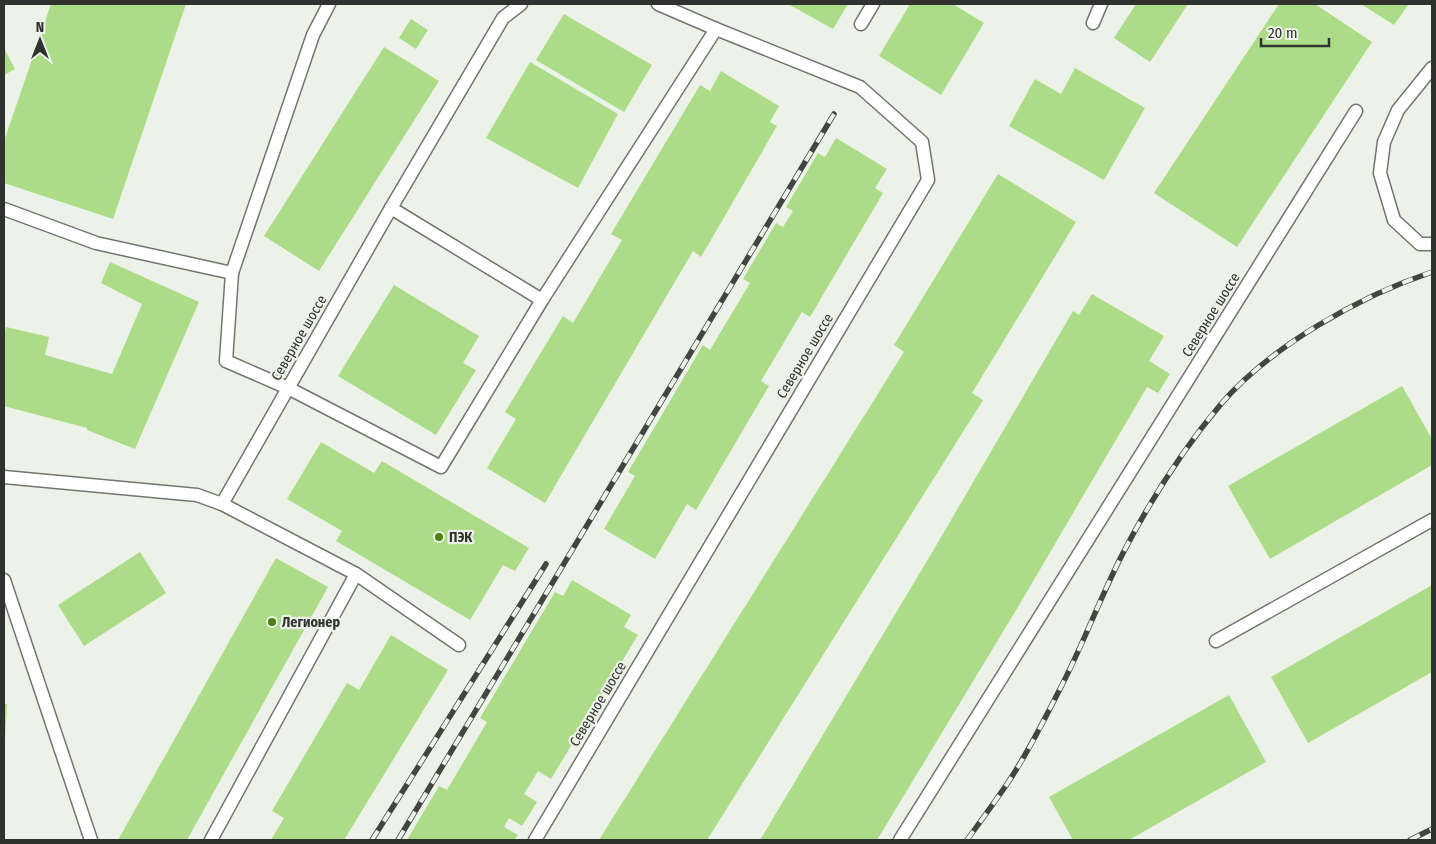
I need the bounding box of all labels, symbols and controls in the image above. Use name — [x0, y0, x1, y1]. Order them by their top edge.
north arrow — [15, 15, 65, 65]
scale bar — [1261, 15, 1328, 47]
text: N — [36, 19, 44, 36]
text: 20 m — [1268, 24, 1298, 42]
street label: Северное шоссе — [1178, 270, 1244, 360]
street label: Северное шоссе — [268, 292, 330, 384]
street label: Северное шоссе — [773, 310, 837, 401]
place label: ПЭК — [449, 529, 473, 546]
marker: ПЭК — [433, 531, 445, 543]
place label: Легионер — [282, 614, 340, 631]
marker: Легионер — [266, 616, 278, 628]
street label: Северное шоссе — [566, 658, 630, 749]

